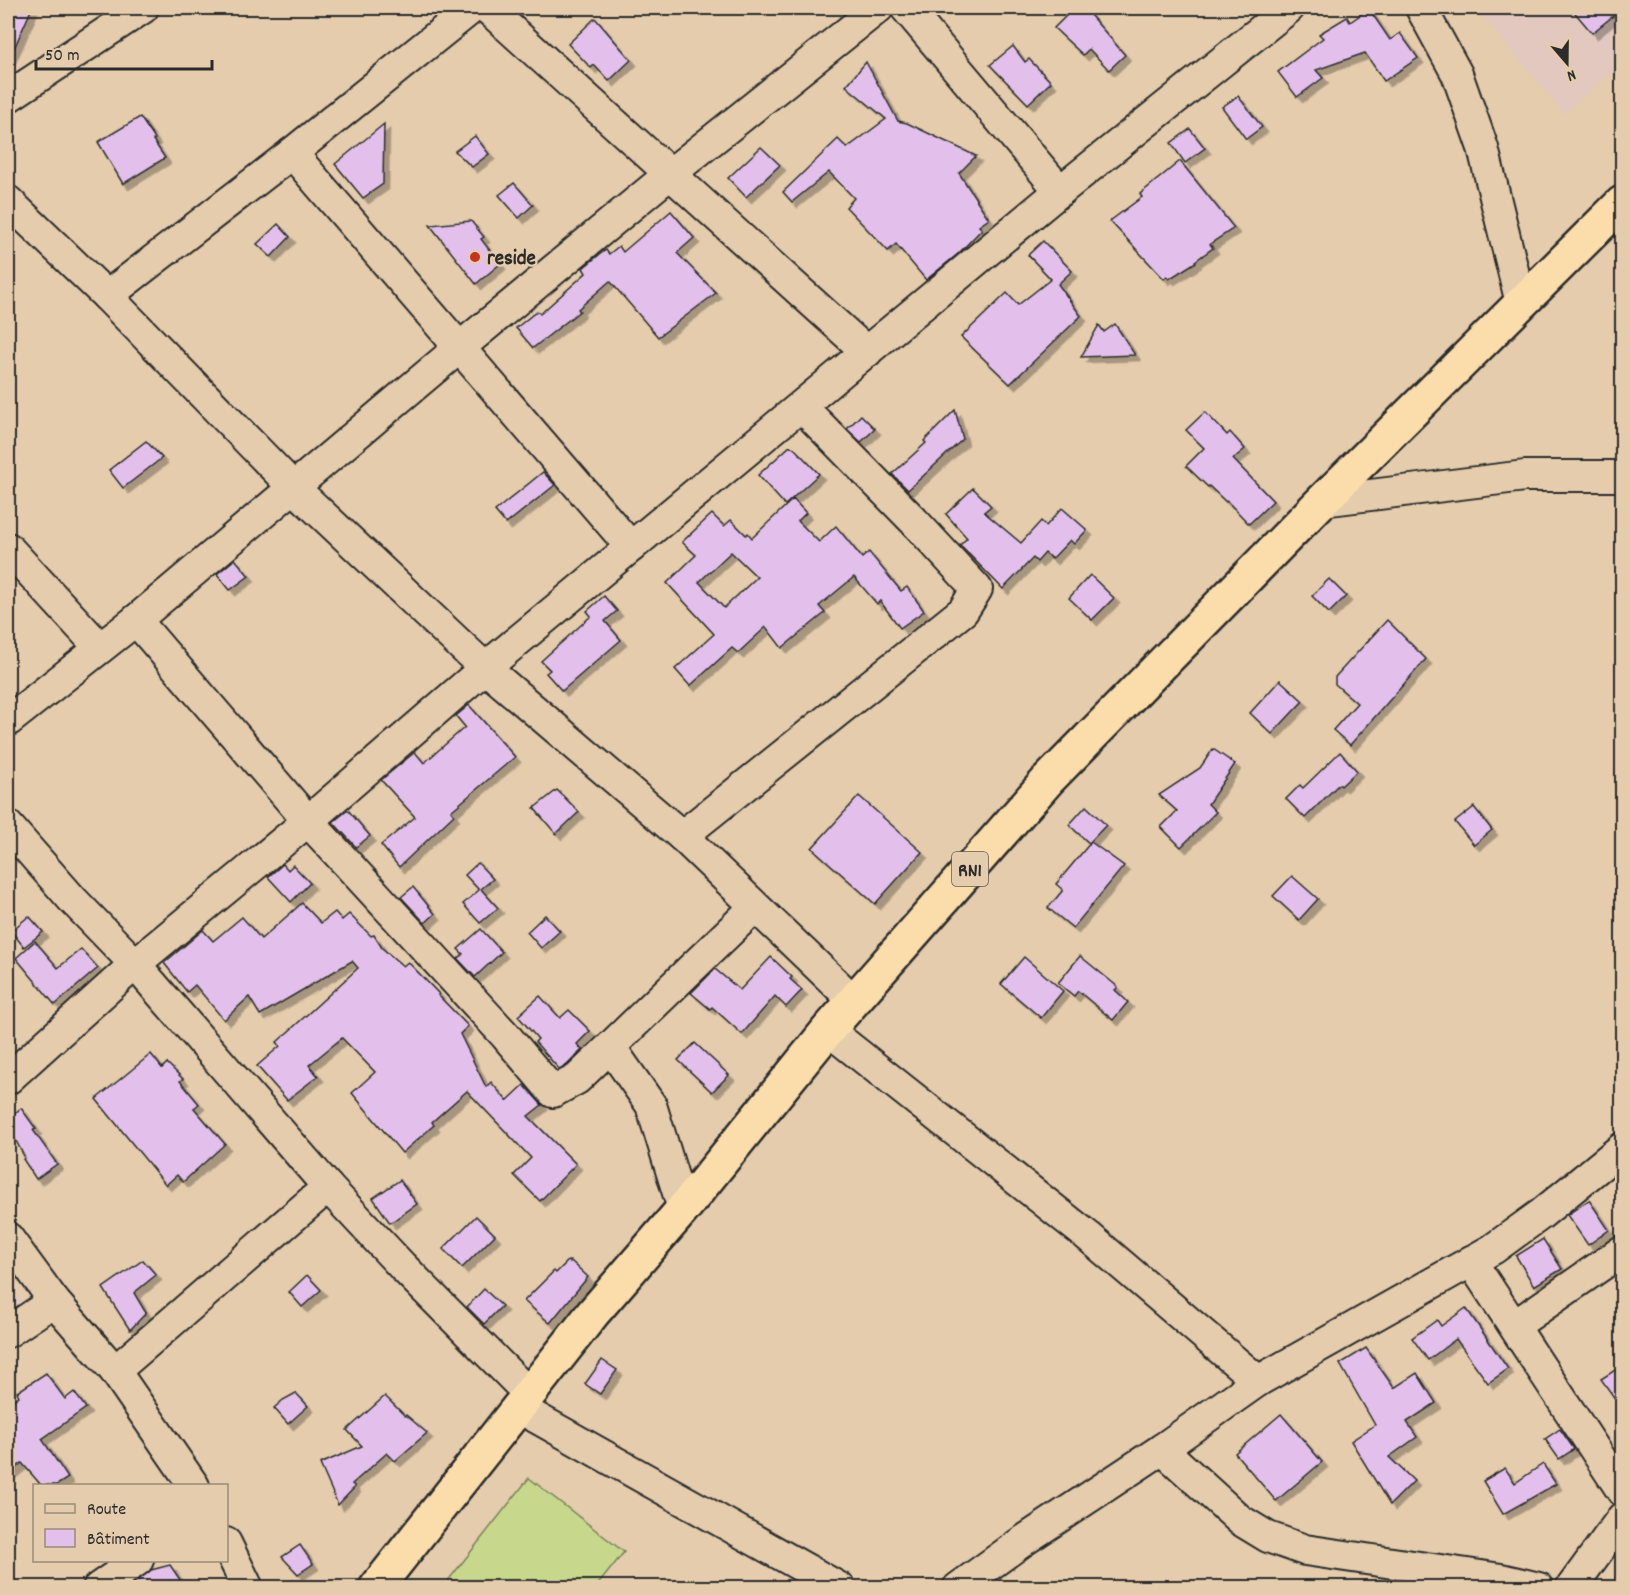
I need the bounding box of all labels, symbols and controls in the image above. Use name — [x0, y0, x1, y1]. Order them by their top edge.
scale bar — [36, 33, 212, 71]
north arrow — [1537, 33, 1597, 93]
text: 50 m — [45, 44, 80, 69]
text: N — [1564, 63, 1579, 87]
place label: reside — [487, 245, 536, 275]
marker: reside — [468, 250, 482, 264]
road number: RN1 — [952, 852, 988, 886]
legend — [33, 1484, 228, 1562]
text: Route — [87, 1498, 126, 1523]
text: Bâtiment — [87, 1528, 150, 1553]

